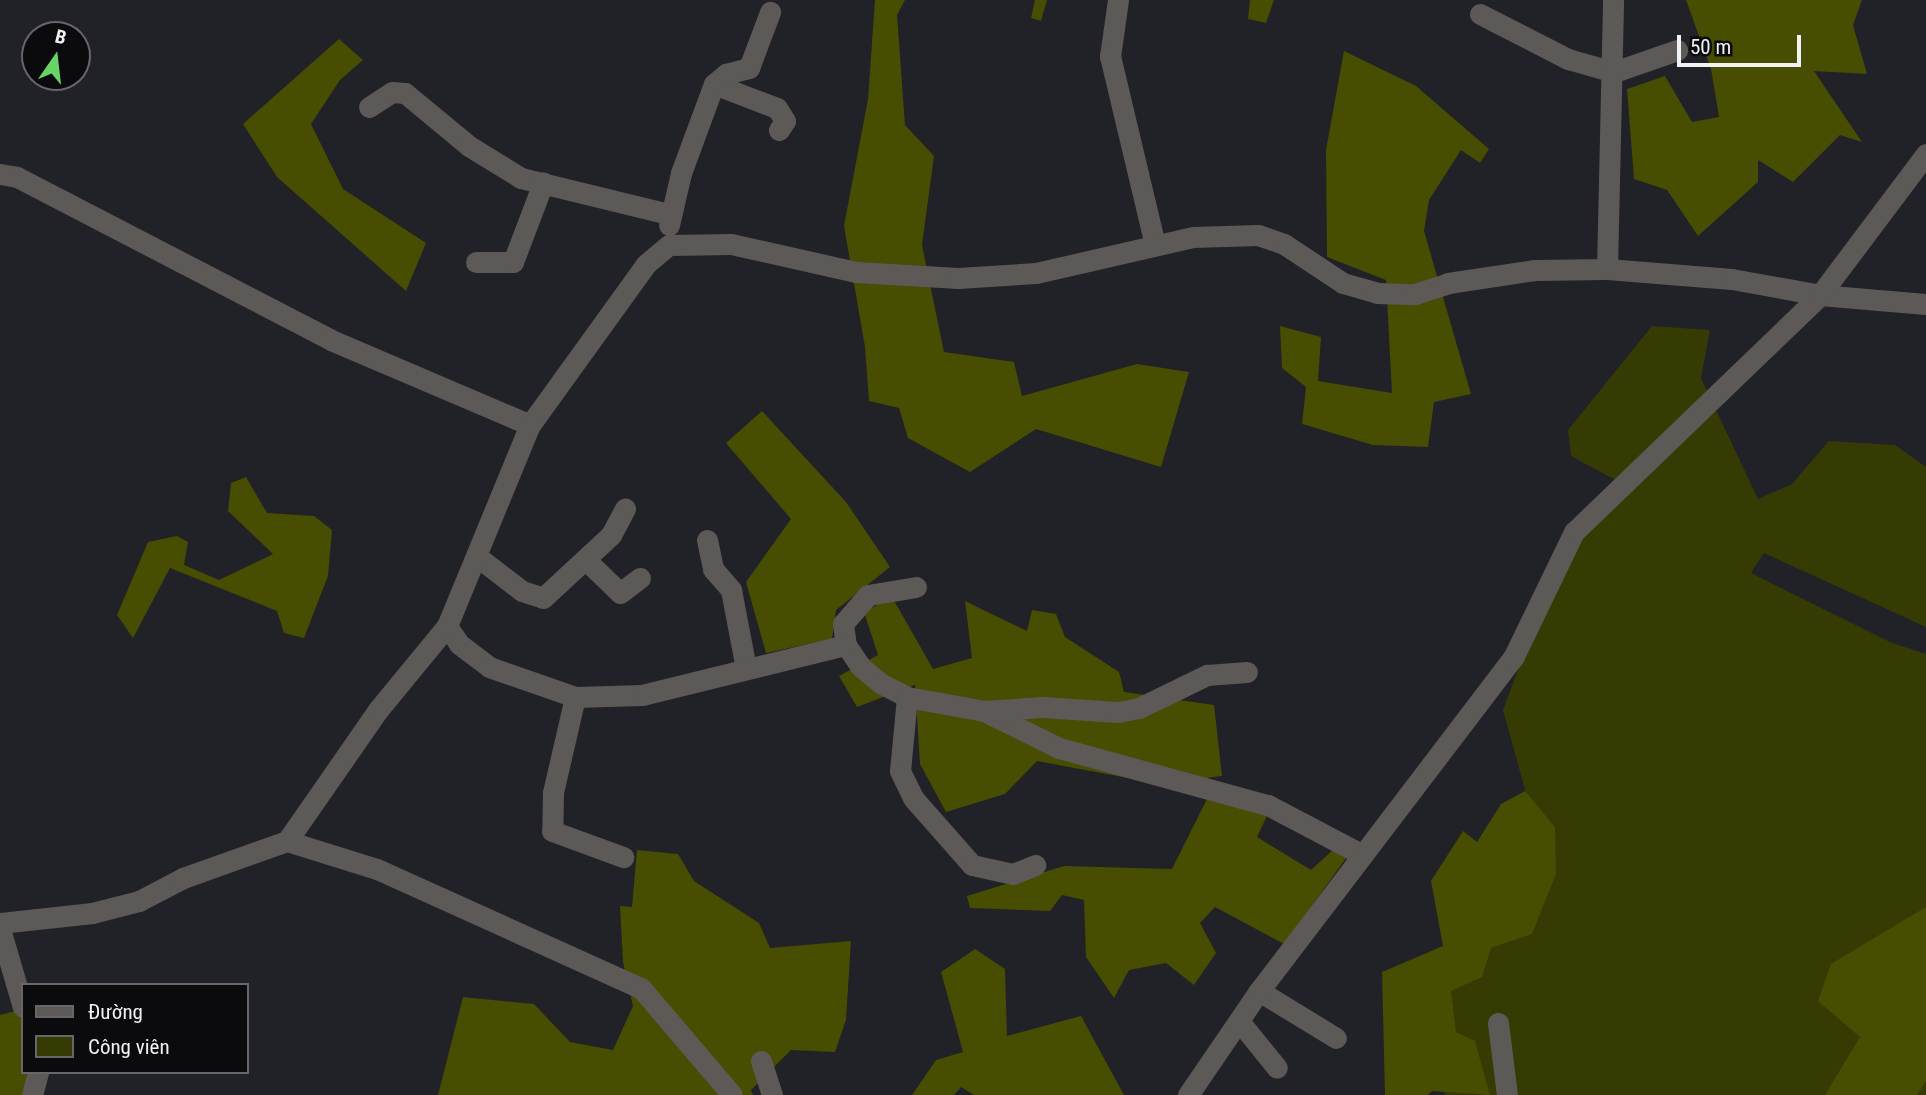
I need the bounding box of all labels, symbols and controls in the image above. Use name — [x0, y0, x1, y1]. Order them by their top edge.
north arrow — [21, 21, 91, 91]
scale bar — [1681, 21, 1805, 65]
text: B — [53, 25, 69, 50]
text: 50 m — [1690, 35, 1731, 59]
legend — [21, 983, 248, 1074]
text: Đường — [88, 1000, 143, 1024]
text: Công viên — [88, 1035, 170, 1059]

